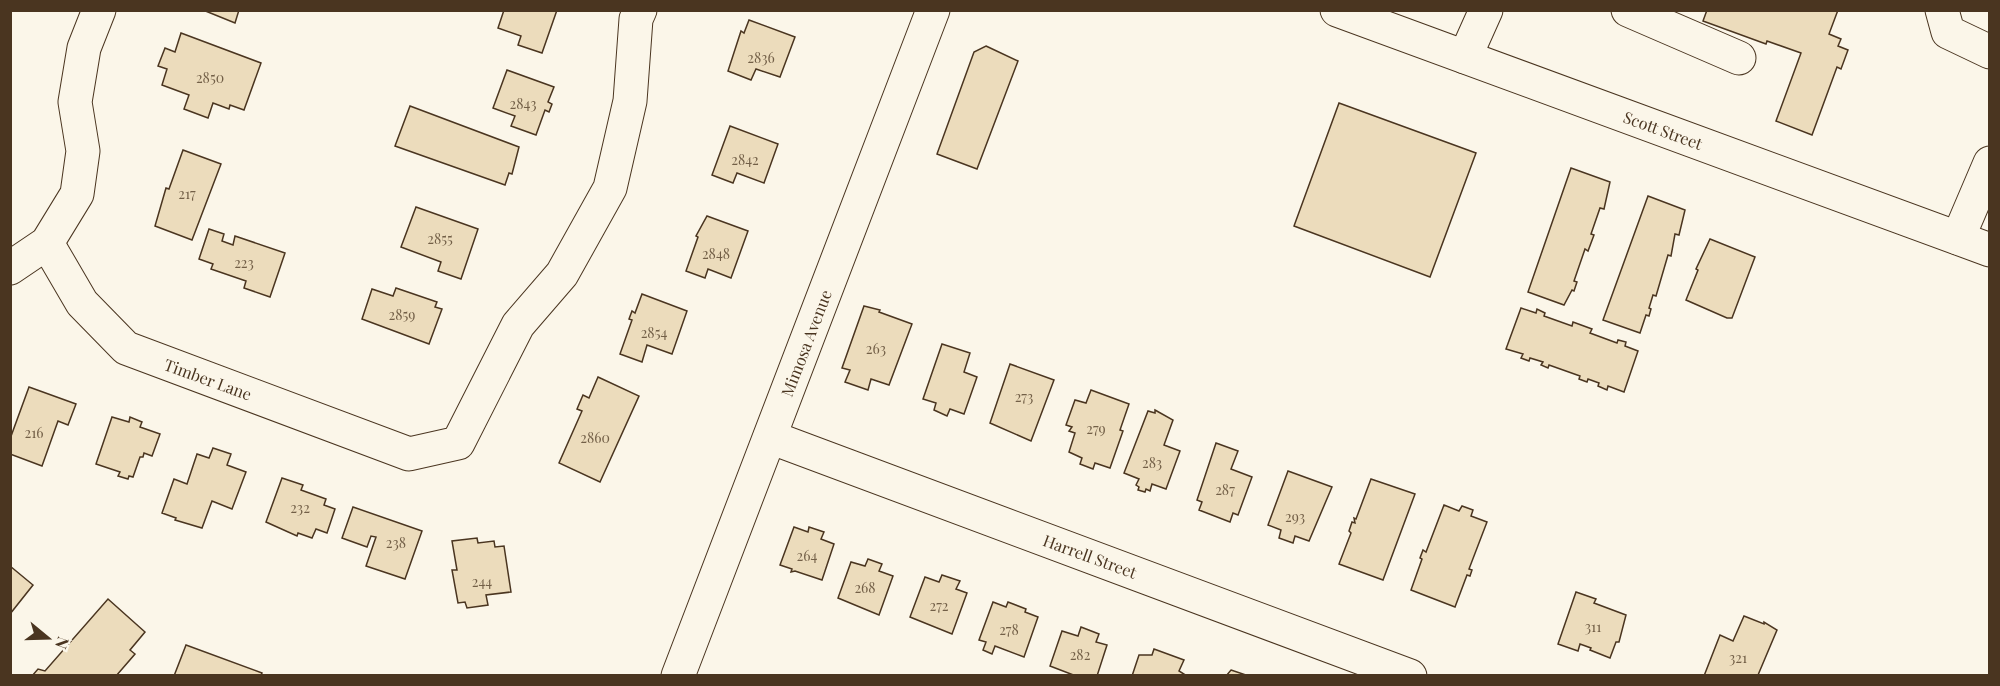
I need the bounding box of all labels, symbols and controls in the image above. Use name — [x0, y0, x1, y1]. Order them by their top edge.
house number: 2836 — [747, 48, 775, 67]
house number: 2850 — [196, 68, 224, 87]
house number: 2843 — [510, 94, 536, 113]
street label: Scott Street — [1621, 106, 1706, 154]
house number: 2842 — [731, 150, 759, 169]
house number: 217 — [178, 184, 196, 203]
house number: 2855 — [427, 229, 453, 248]
house number: 2848 — [702, 244, 730, 263]
house number: 223 — [234, 253, 254, 272]
street label: Mimosa Avenue — [776, 287, 836, 399]
house number: 2859 — [389, 305, 415, 324]
house number: 2854 — [641, 323, 667, 342]
house number: 263 — [866, 339, 886, 358]
street label: Timber Lane — [161, 353, 255, 405]
house number: 273 — [1015, 387, 1033, 406]
house number: 279 — [1086, 419, 1106, 438]
house number: 216 — [24, 423, 44, 442]
house number: 2860 — [580, 428, 610, 447]
house number: 283 — [1142, 453, 1162, 472]
house number: 287 — [1215, 480, 1235, 499]
house number: 232 — [290, 498, 310, 517]
house number: 293 — [1285, 507, 1305, 526]
street label: Harrell Street — [1040, 529, 1140, 583]
house number: 238 — [386, 533, 406, 552]
house number: 264 — [797, 546, 818, 565]
house number: 244 — [472, 572, 492, 591]
house number: 268 — [854, 578, 876, 597]
house number: 272 — [929, 596, 949, 615]
north arrow — [18, 608, 78, 668]
house number: 311 — [1585, 617, 1601, 636]
house number: 278 — [999, 620, 1019, 639]
text: N — [51, 634, 74, 652]
house number: 282 — [1070, 645, 1091, 664]
house number: 321 — [1729, 648, 1747, 667]

